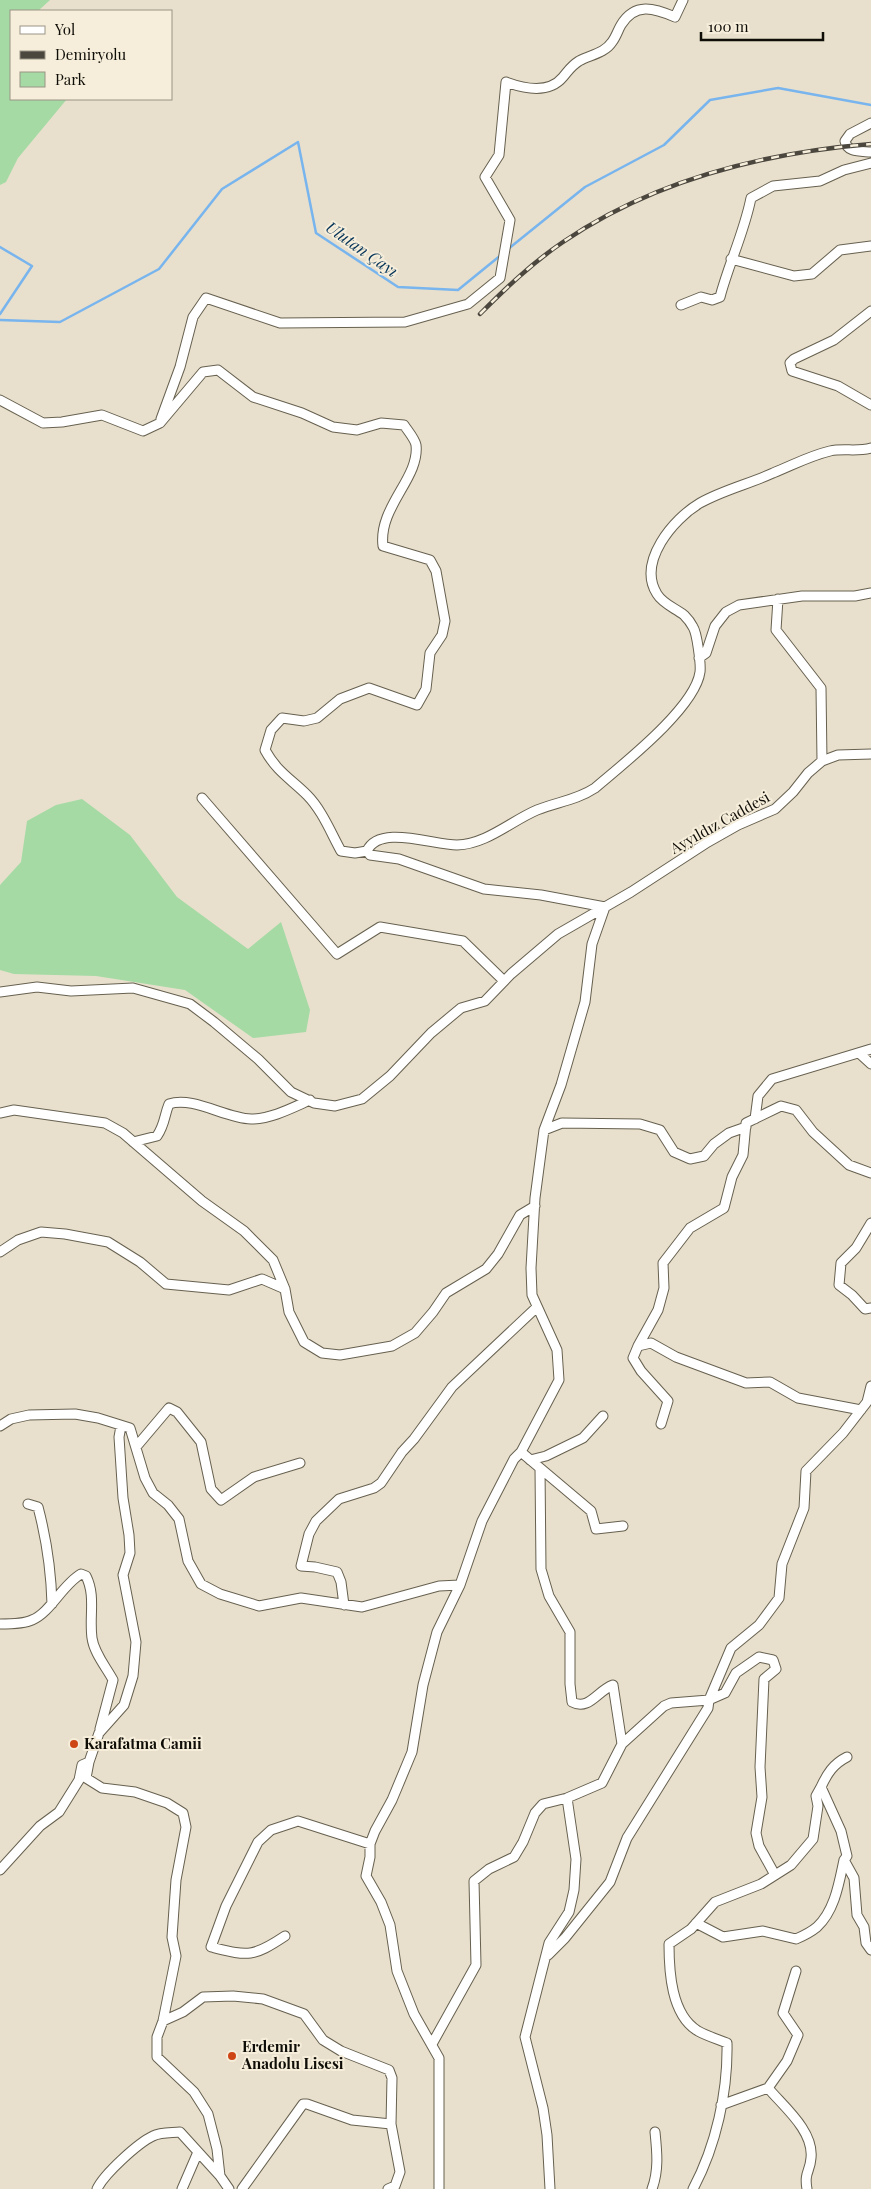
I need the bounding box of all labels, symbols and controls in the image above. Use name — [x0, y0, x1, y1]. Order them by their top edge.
legend — [10, 10, 172, 100]
scale bar — [701, 10, 824, 42]
text: 100 m — [708, 16, 749, 36]
text: Yol — [54, 19, 75, 39]
text: Demiryolu — [55, 44, 127, 64]
text: Park — [55, 69, 87, 89]
water label: Ulutan Çayı — [322, 216, 402, 281]
street label: Ayyıldız Caddesi — [665, 786, 773, 858]
place label: Karafatma Camii — [84, 1733, 202, 1753]
marker: Karafatma Camii — [68, 1738, 80, 1750]
place label: Erdemir Anadolu Lisesi — [241, 2036, 344, 2073]
marker: Erdemir Anadolu Lisesi — [226, 2050, 238, 2062]

